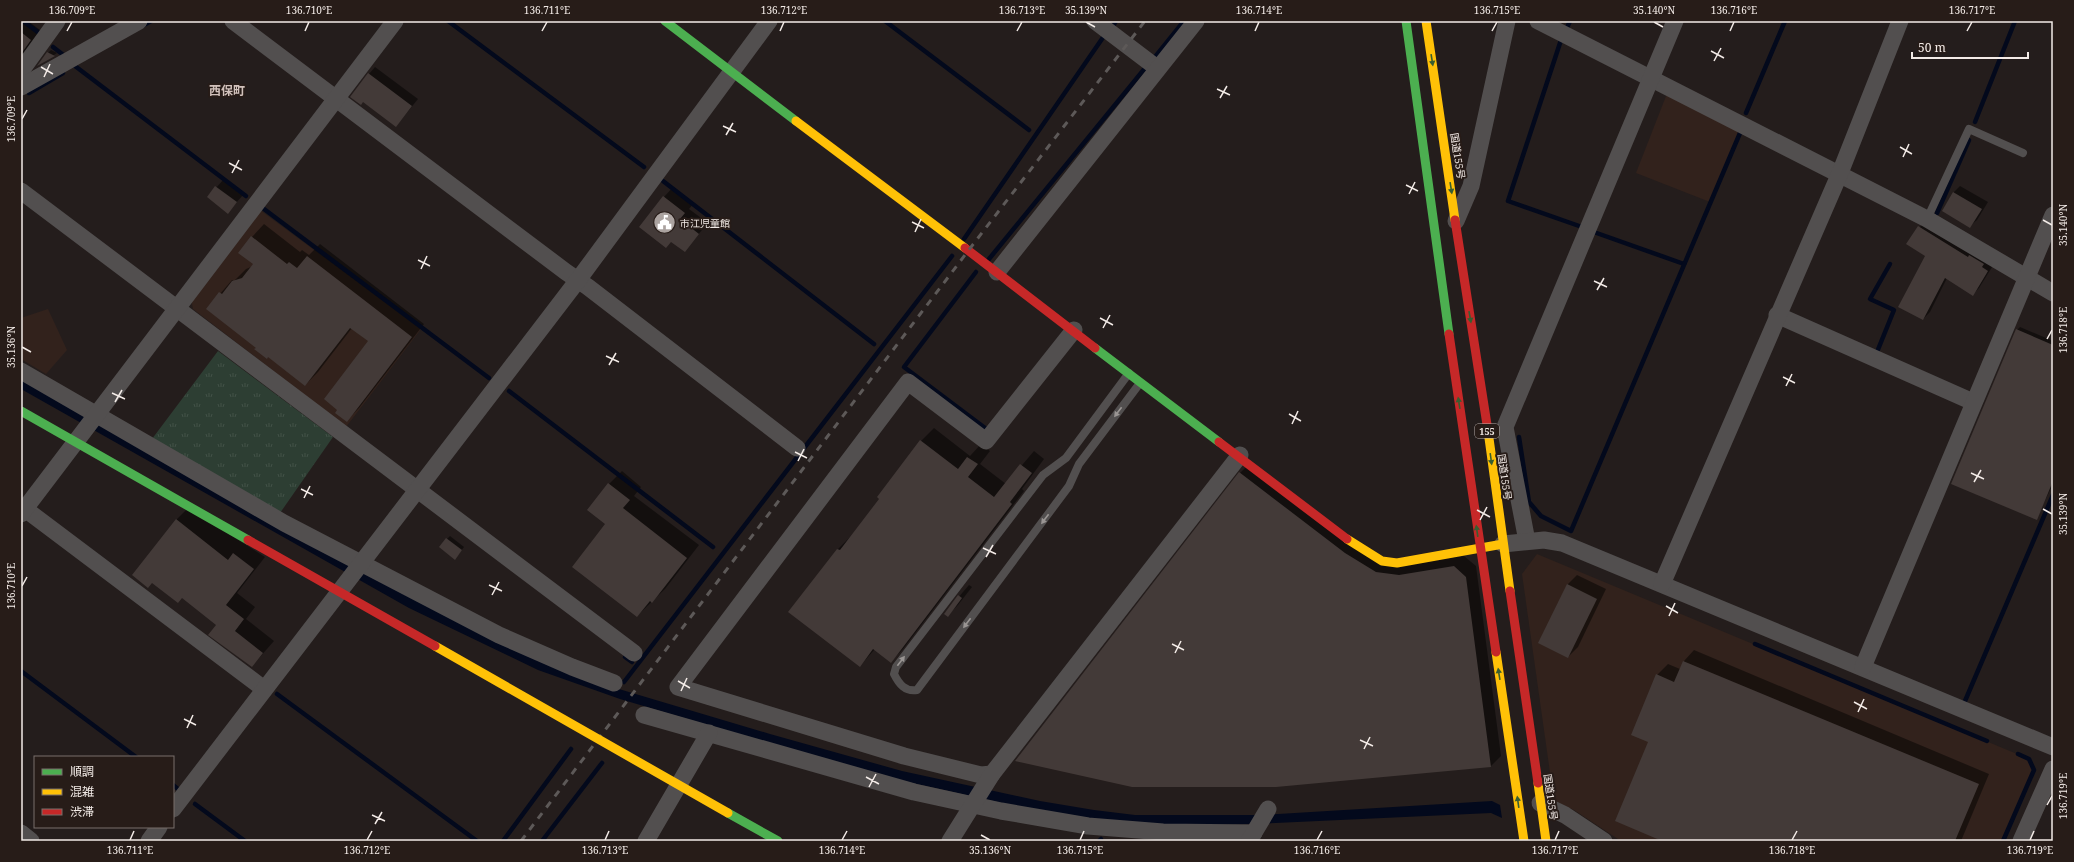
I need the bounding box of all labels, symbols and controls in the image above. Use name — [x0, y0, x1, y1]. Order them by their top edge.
text: 136.709°E — [49, 3, 95, 17]
text: 136.710°E — [286, 3, 332, 17]
text: 136.711°E — [524, 3, 570, 17]
text: 136.712°E — [761, 3, 807, 17]
text: 136.713°E — [999, 3, 1045, 17]
text: 35.139°N — [1065, 3, 1107, 17]
text: 136.714°E — [1236, 3, 1282, 17]
text: 136.715°E — [1474, 3, 1520, 17]
text: 35.140°N — [1633, 3, 1675, 17]
text: 136.716°E — [1711, 3, 1757, 17]
text: 136.717°E — [1949, 3, 1995, 17]
scale bar — [1912, 34, 2028, 60]
text: 50 m — [1918, 39, 1946, 56]
one-way arrow — [1429, 54, 1435, 66]
district label: 西保町 — [209, 82, 245, 99]
text: 136.709°E — [4, 96, 18, 142]
street label: 国道155号 — [1447, 132, 1469, 180]
one-way arrow — [1448, 182, 1454, 194]
text: 35.140°N — [2056, 204, 2070, 246]
public building icon: 市江児童館 — [651, 210, 677, 236]
place label: 市江児童館 — [680, 216, 730, 230]
text: 136.718°E — [2056, 307, 2070, 353]
one-way arrow — [1467, 311, 1473, 323]
text: 35.136°N — [4, 326, 18, 368]
one-way arrow — [1456, 397, 1462, 409]
one-way arrow — [1114, 407, 1122, 418]
road number: 155 — [1475, 424, 1499, 438]
one-way arrow — [1488, 453, 1494, 465]
street label: 国道155号 — [1495, 453, 1515, 501]
text: 35.139°N — [2056, 493, 2070, 535]
one-way arrow — [1041, 514, 1049, 524]
one-way arrow — [1474, 525, 1480, 537]
text: 136.710°E — [4, 563, 18, 609]
one-way arrow — [963, 618, 971, 629]
one-way arrow — [897, 655, 905, 666]
one-way arrow — [1496, 668, 1502, 680]
legend — [34, 756, 174, 828]
text: 順調 — [70, 763, 94, 780]
street label: 国道155号 — [1541, 773, 1561, 821]
text: 136.719°E — [2056, 773, 2070, 819]
text: 混雑 — [70, 783, 94, 800]
one-way arrow — [1515, 796, 1521, 808]
text: 渋滞 — [70, 803, 94, 820]
text: 136.711°E — [107, 843, 153, 857]
text: 136.712°E — [344, 843, 390, 857]
text: 136.713°E — [582, 843, 628, 857]
text: 136.714°E — [819, 843, 865, 857]
text: 35.136°N — [969, 843, 1011, 857]
text: 136.715°E — [1057, 843, 1103, 857]
text: 136.716°E — [1294, 843, 1340, 857]
text: 136.717°E — [1532, 843, 1578, 857]
text: 136.718°E — [1769, 843, 1815, 857]
text: 136.719°E — [2007, 843, 2053, 857]

